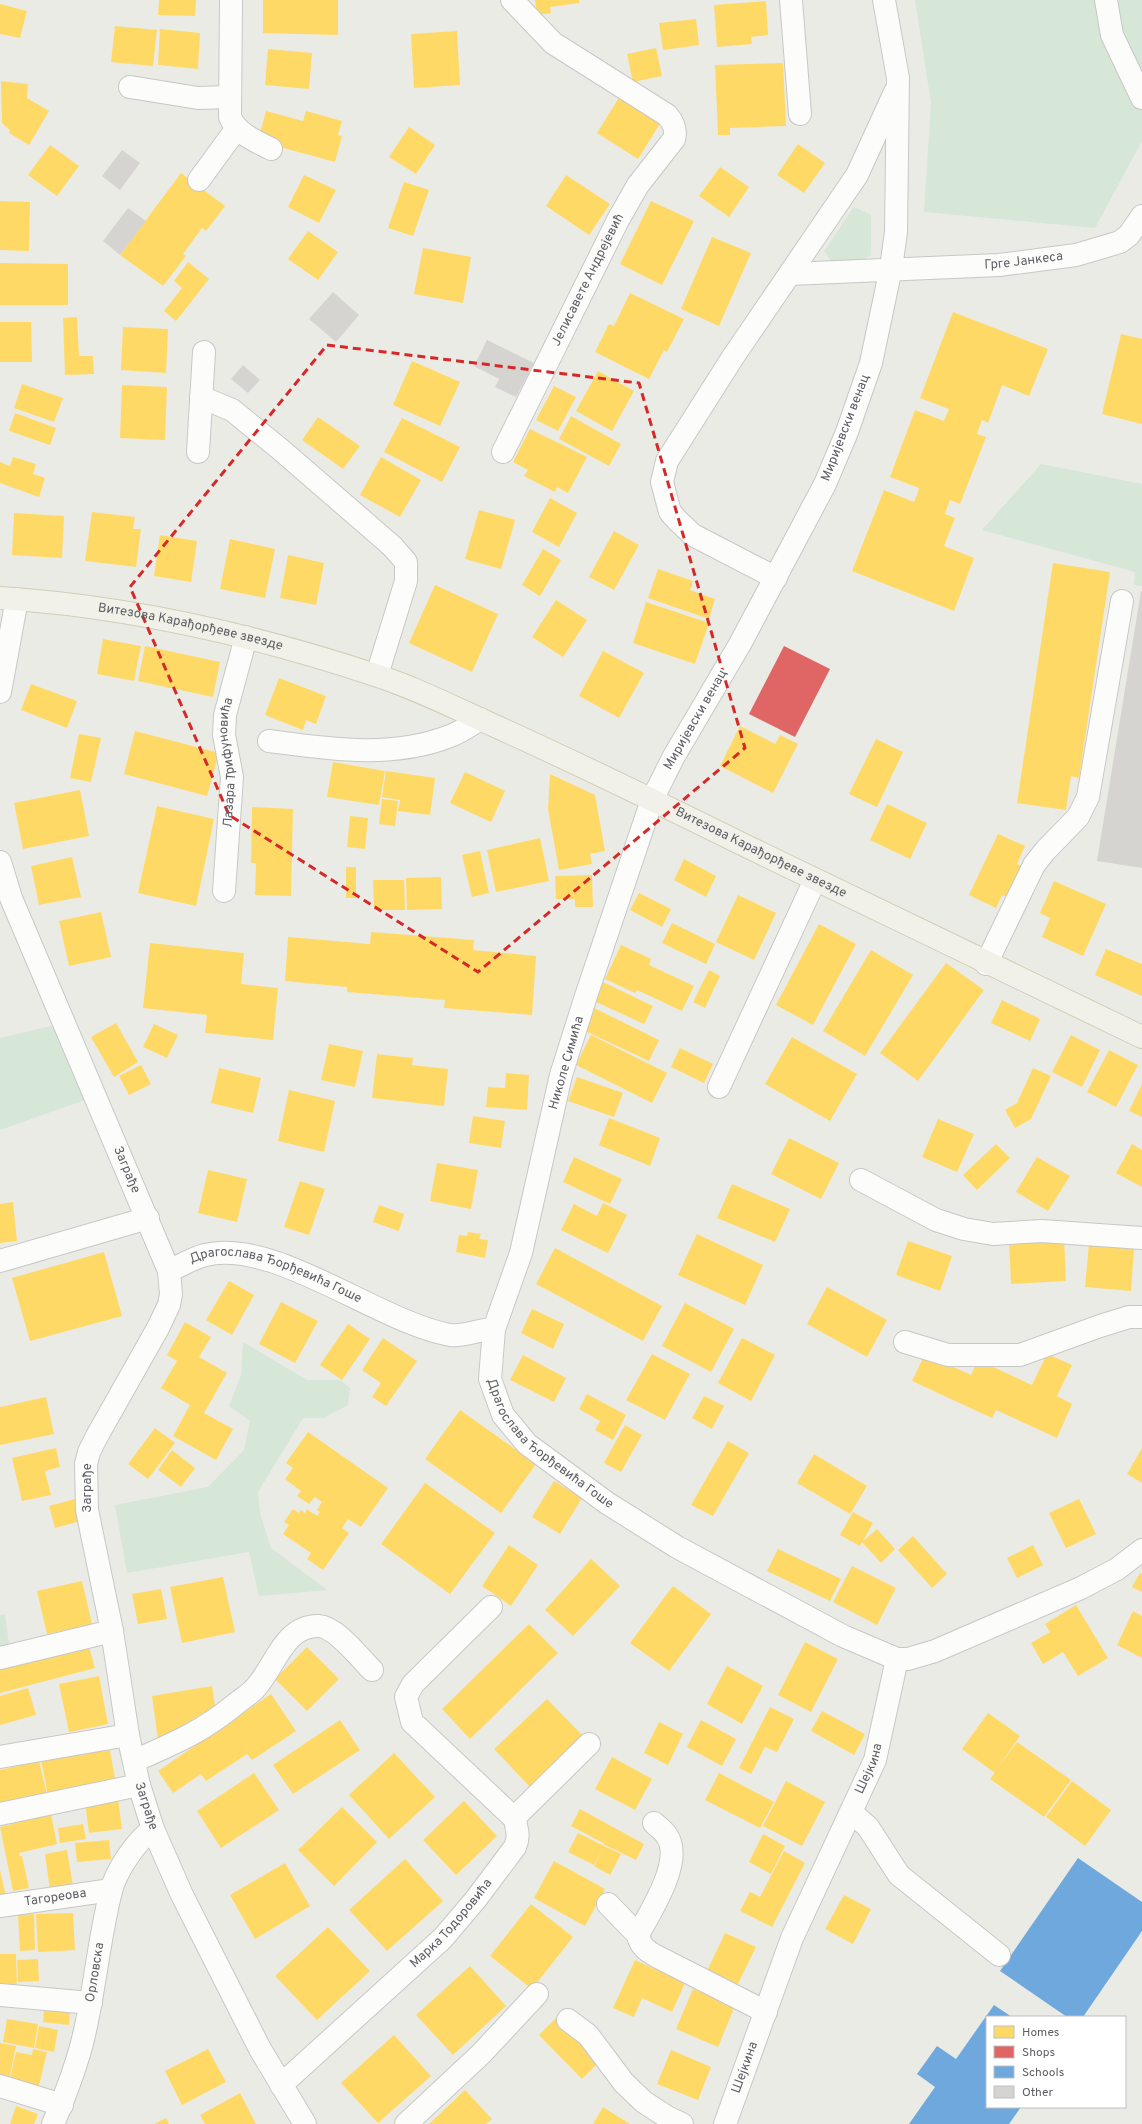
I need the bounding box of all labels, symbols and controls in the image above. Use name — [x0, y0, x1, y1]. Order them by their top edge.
street label: Јелисавете Андрејевић — [549, 211, 628, 349]
street label: Грге Јанкеса — [984, 249, 1064, 274]
street label: Миријевски венац — [818, 372, 874, 484]
street label: Витезова Карађорђеве звезде — [97, 600, 285, 655]
street label: Миријевски венац — [661, 667, 731, 773]
street label: Лазара Трифуновића — [216, 696, 240, 828]
street label: Витезова Карађорђеве звезде — [673, 804, 849, 902]
street label: Николе Симића — [546, 1014, 588, 1112]
street label: Заграђе — [109, 1144, 143, 1196]
street label: Драгослава Ђорђевића Гоше — [187, 1245, 364, 1307]
street label: Драгослава Ђорђевића Гоше — [483, 1376, 616, 1513]
street label: Заграђе — [80, 1463, 96, 1513]
street label: Шејкина — [852, 1742, 886, 1797]
street label: Заграђе — [131, 1780, 161, 1832]
street label: Марка Тодоровића — [407, 1876, 496, 1972]
street label: Тагореова — [23, 1886, 88, 1910]
street label: Орловска — [83, 1941, 108, 2004]
legend — [986, 2016, 1126, 2108]
text: Homes — [1022, 2025, 1059, 2041]
street label: Шејкина — [729, 2040, 762, 2096]
text: Shops — [1022, 2045, 1055, 2061]
text: Schools — [1022, 2065, 1064, 2081]
text: Other — [1022, 2085, 1054, 2101]

